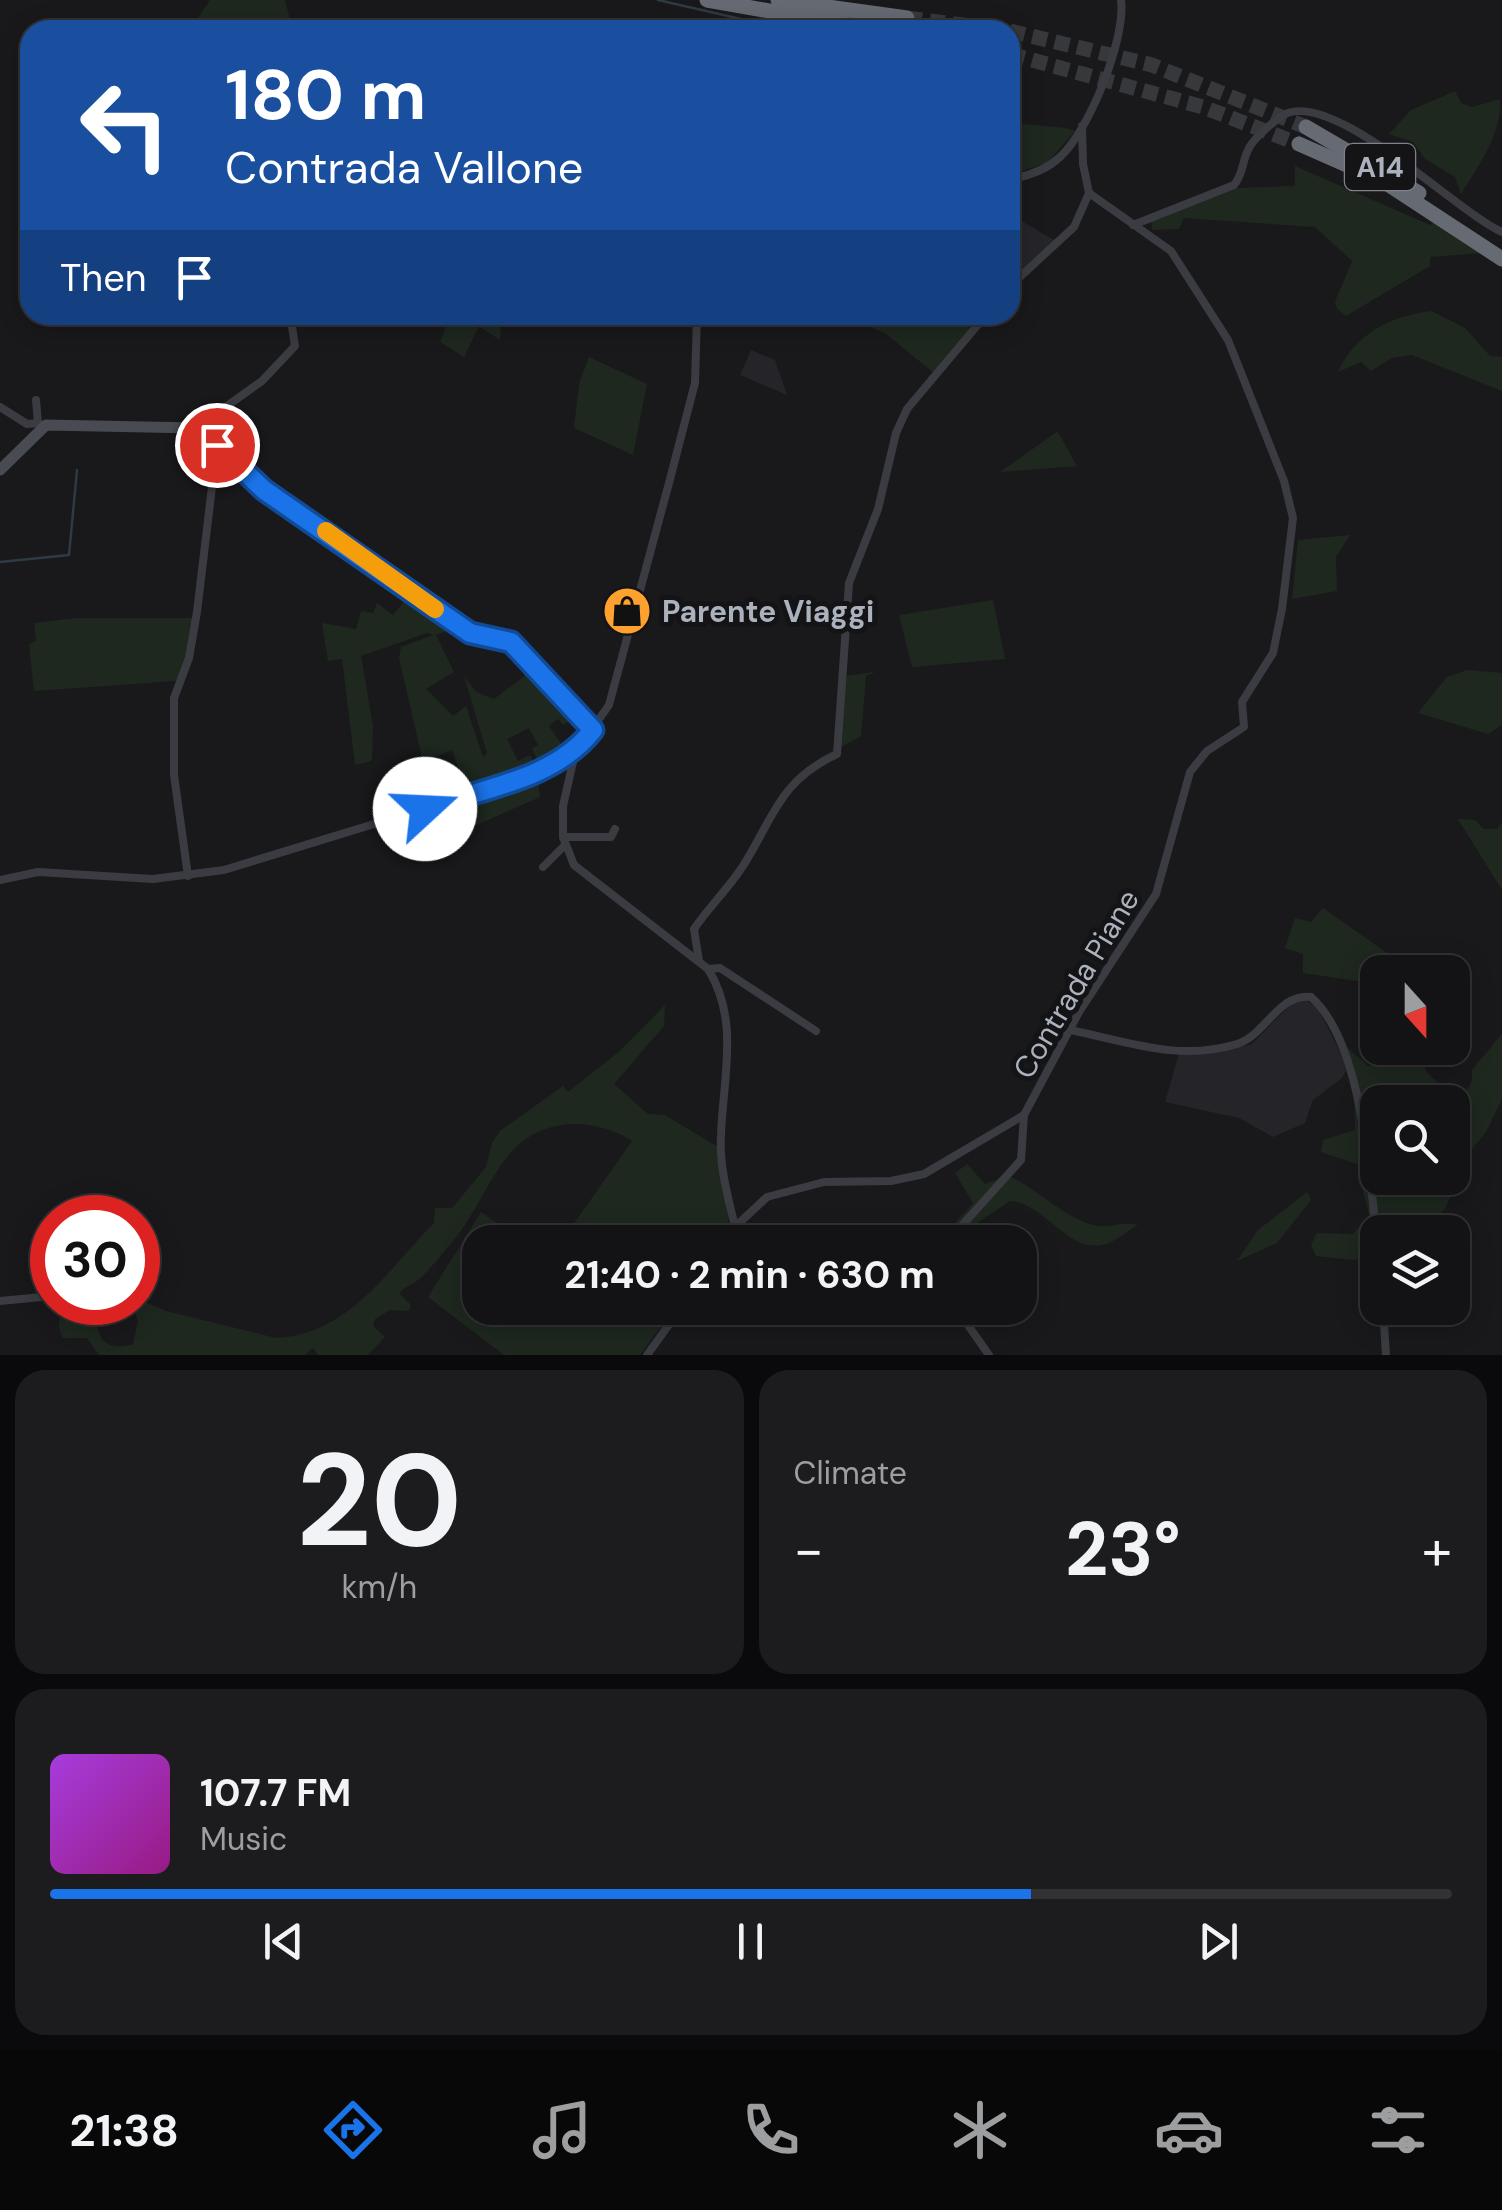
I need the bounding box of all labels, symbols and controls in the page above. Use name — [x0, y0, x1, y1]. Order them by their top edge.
text: 180 m — [225, 50, 426, 141]
icon: left — [60, 60, 190, 190]
text: Contrada Vallone — [225, 138, 583, 197]
road number: A14 — [1345, 144, 1415, 190]
icon: arrive — [167, 250, 222, 305]
text: Then — [60, 253, 147, 303]
pin — [175, 403, 260, 488]
icon: arrive — [190, 418, 245, 473]
shop icon: Parente Viaggi — [601, 585, 653, 637]
place label: Parente Viaggi — [662, 592, 874, 631]
position arrow — [373, 757, 477, 861]
street label: Contrada Piane — [1004, 882, 1148, 1086]
north arrow — [1360, 955, 1470, 1065]
map controls — [1360, 955, 1470, 1325]
button: search — [1360, 1085, 1470, 1195]
speed limit sign: 30 — [30, 1195, 160, 1325]
button: layers — [1360, 1215, 1470, 1325]
text: 21:40 · 2 min · 630 m — [564, 1250, 935, 1300]
text: 20 — [296, 1416, 462, 1585]
text: Climate — [794, 1452, 907, 1494]
text: 23° — [1065, 1501, 1181, 1598]
text: − — [794, 1514, 824, 1586]
text: + — [1422, 1514, 1452, 1586]
text: km/h — [341, 1566, 417, 1608]
text: 107.7 FM — [200, 1768, 351, 1818]
text: Music — [200, 1818, 287, 1860]
icon: previous — [256, 1914, 311, 1969]
icon: pause — [723, 1914, 778, 1969]
icon: next — [1191, 1914, 1246, 1969]
icon: directions — [318, 2095, 388, 2165]
icon: music — [527, 2095, 597, 2165]
icon: phone — [736, 2095, 806, 2165]
icon: climate — [945, 2095, 1015, 2165]
icon: car — [1154, 2095, 1224, 2165]
icon: filters — [1363, 2095, 1433, 2165]
text: 21:38 — [69, 2101, 179, 2160]

